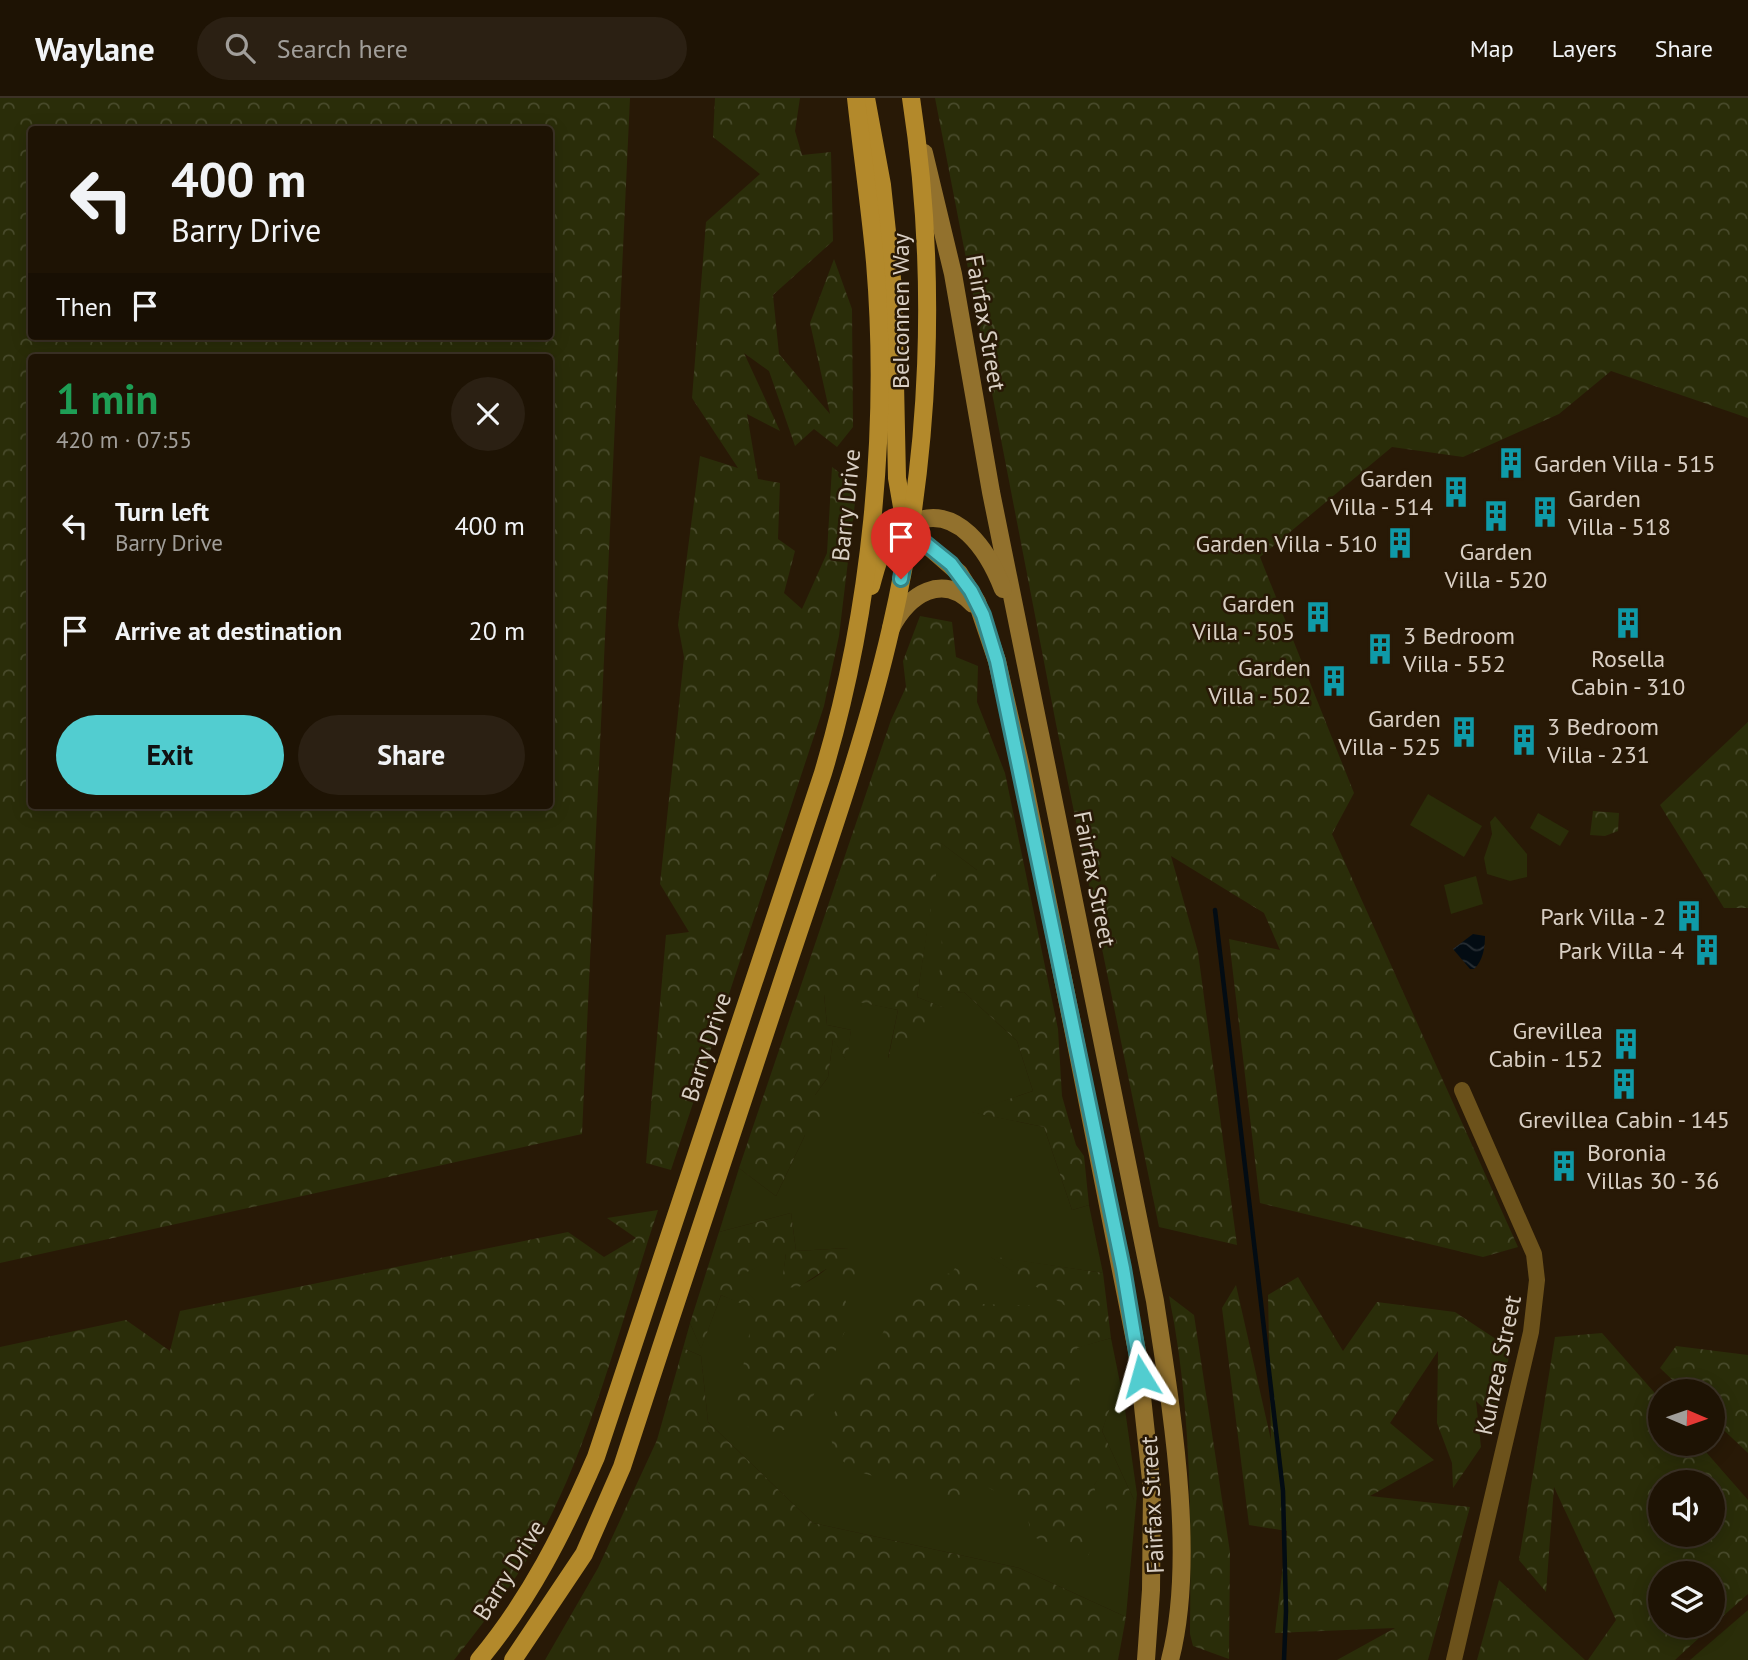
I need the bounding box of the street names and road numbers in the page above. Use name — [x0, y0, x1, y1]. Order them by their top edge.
street label: Belconnen Way — [885, 233, 916, 389]
street label: Fairfax Street — [959, 252, 1013, 394]
street label: Barry Drive — [825, 447, 867, 563]
street label: Fairfax Street — [1067, 808, 1123, 950]
street label: Barry Drive — [674, 989, 738, 1105]
street label: Kunzea Street — [1468, 1292, 1528, 1438]
street label: Fairfax Street — [1133, 1435, 1171, 1575]
street label: Barry Drive — [466, 1514, 552, 1626]

